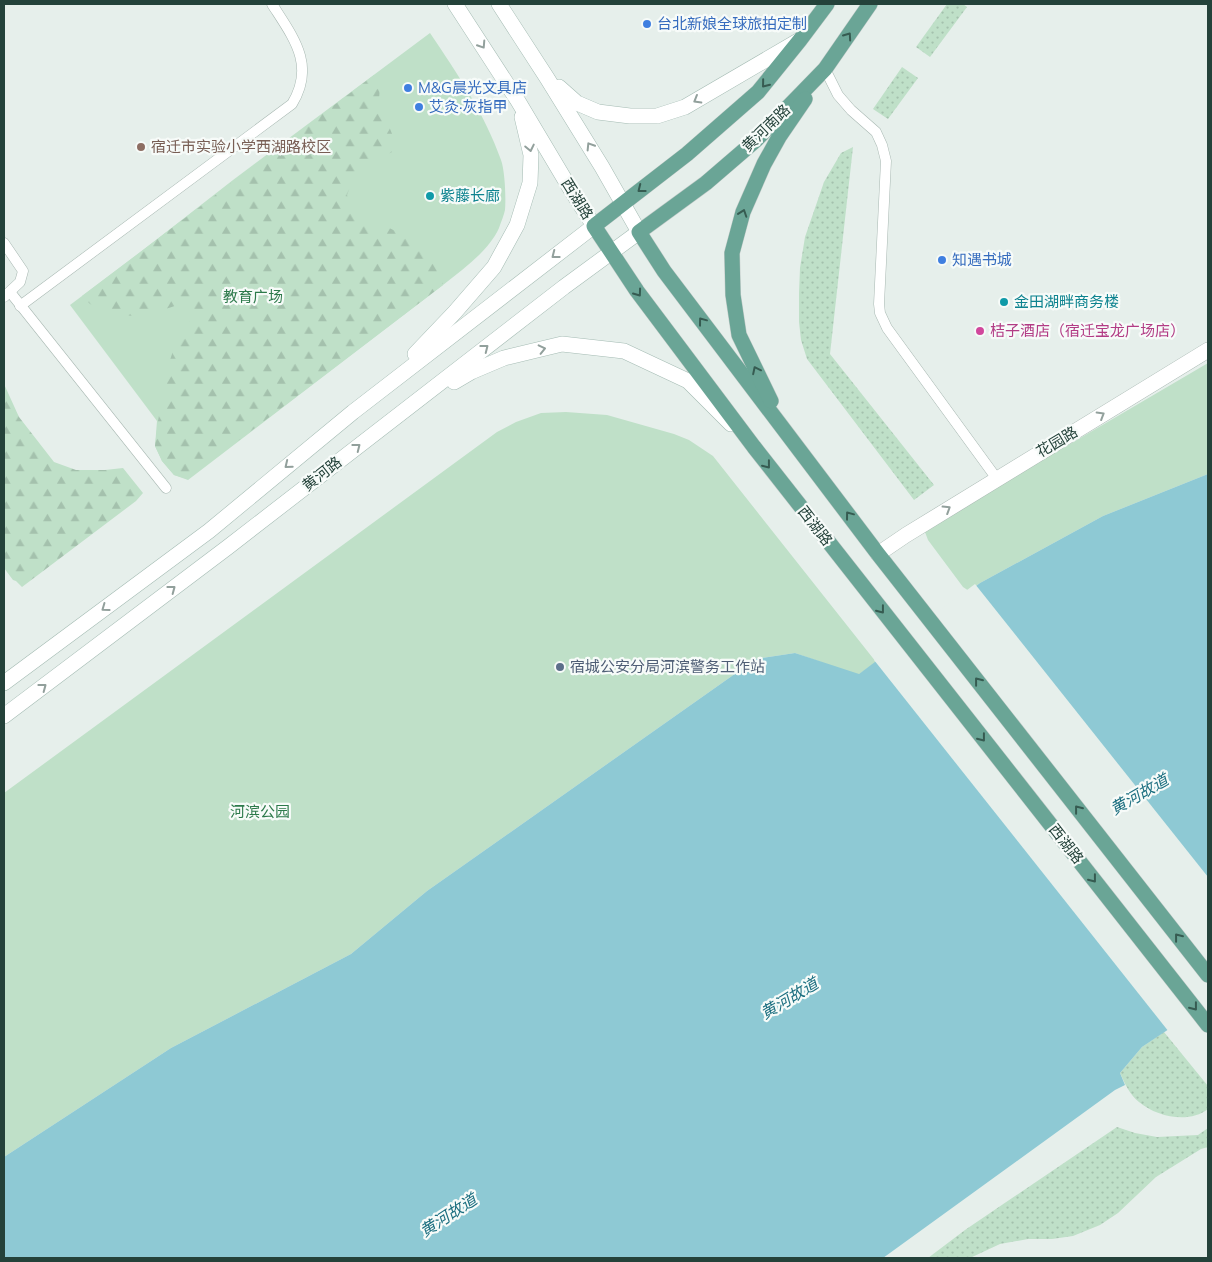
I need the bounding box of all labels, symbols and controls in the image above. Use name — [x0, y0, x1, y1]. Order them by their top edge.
place label: 台北新娘全球旅拍定制 — [657, 14, 807, 33]
marker: 台北新娘全球旅拍定制 — [641, 18, 653, 30]
one-way arrow — [842, 33, 851, 42]
one-way arrow — [476, 39, 485, 48]
place label: M&G晨光文具店 — [418, 78, 527, 97]
one-way arrow — [761, 78, 770, 87]
marker: M&G晨光文具店 — [402, 82, 414, 94]
one-way arrow — [694, 94, 703, 104]
place label: 艾灸·灰指甲 — [429, 97, 507, 116]
street label: 黄河南路 — [737, 100, 794, 155]
marker: 艾灸·灰指甲 — [413, 101, 425, 113]
place label: 宿迁市实验小学西湖路校区 — [151, 137, 331, 156]
marker: 宿迁市实验小学西湖路校区 — [135, 141, 147, 153]
one-way arrow — [586, 143, 596, 152]
one-way arrow — [524, 144, 534, 153]
street label: 西湖路 — [557, 175, 597, 223]
one-way arrow — [638, 183, 647, 192]
place label: 紫藤长廊 — [440, 186, 500, 205]
marker: 紫藤长廊 — [424, 190, 436, 202]
one-way arrow — [738, 209, 748, 218]
one-way arrow — [552, 250, 561, 258]
place label: 知遇书城 — [952, 250, 1012, 269]
marker: 知遇书城 — [936, 254, 948, 266]
park label: 教育广场 — [223, 287, 283, 306]
one-way arrow — [633, 287, 641, 296]
place label: 金田湖畔商务楼 — [1014, 292, 1119, 311]
marker: 金田湖畔商务楼 — [998, 296, 1010, 308]
one-way arrow — [699, 317, 708, 327]
place label: 桔子酒店（宿迁宝龙广场店） — [990, 321, 1185, 340]
marker: 桔子酒店（宿迁宝龙广场店） — [974, 325, 986, 337]
one-way arrow — [537, 344, 546, 355]
one-way arrow — [479, 345, 488, 353]
one-way arrow — [752, 366, 762, 375]
one-way arrow — [1095, 412, 1104, 422]
street label: 花园路 — [1033, 422, 1081, 461]
one-way arrow — [351, 444, 360, 453]
street label: 黄河路 — [298, 452, 345, 495]
one-way arrow — [762, 459, 770, 468]
one-way arrow — [285, 460, 294, 469]
street label: 西湖路 — [794, 502, 837, 549]
one-way arrow — [942, 506, 951, 516]
one-way arrow — [846, 512, 854, 521]
one-way arrow — [166, 586, 175, 594]
one-way arrow — [101, 602, 111, 611]
one-way arrow — [876, 604, 884, 613]
place label: 宿城公安分局河滨警务工作站 — [570, 657, 765, 676]
marker: 宿城公安分局河滨警务工作站 — [554, 661, 566, 673]
one-way arrow — [975, 678, 983, 687]
one-way arrow — [37, 684, 46, 692]
one-way arrow — [976, 732, 985, 741]
water label: 黄河故道 — [1106, 768, 1173, 819]
park label: 河滨公园 — [230, 802, 290, 821]
one-way arrow — [1075, 805, 1084, 815]
street label: 西湖路 — [1045, 820, 1088, 867]
one-way arrow — [1088, 873, 1096, 882]
one-way arrow — [1176, 934, 1184, 943]
water label: 黄河故道 — [756, 972, 823, 1023]
one-way arrow — [1188, 1001, 1196, 1010]
water label: 黄河故道 — [416, 1188, 482, 1241]

